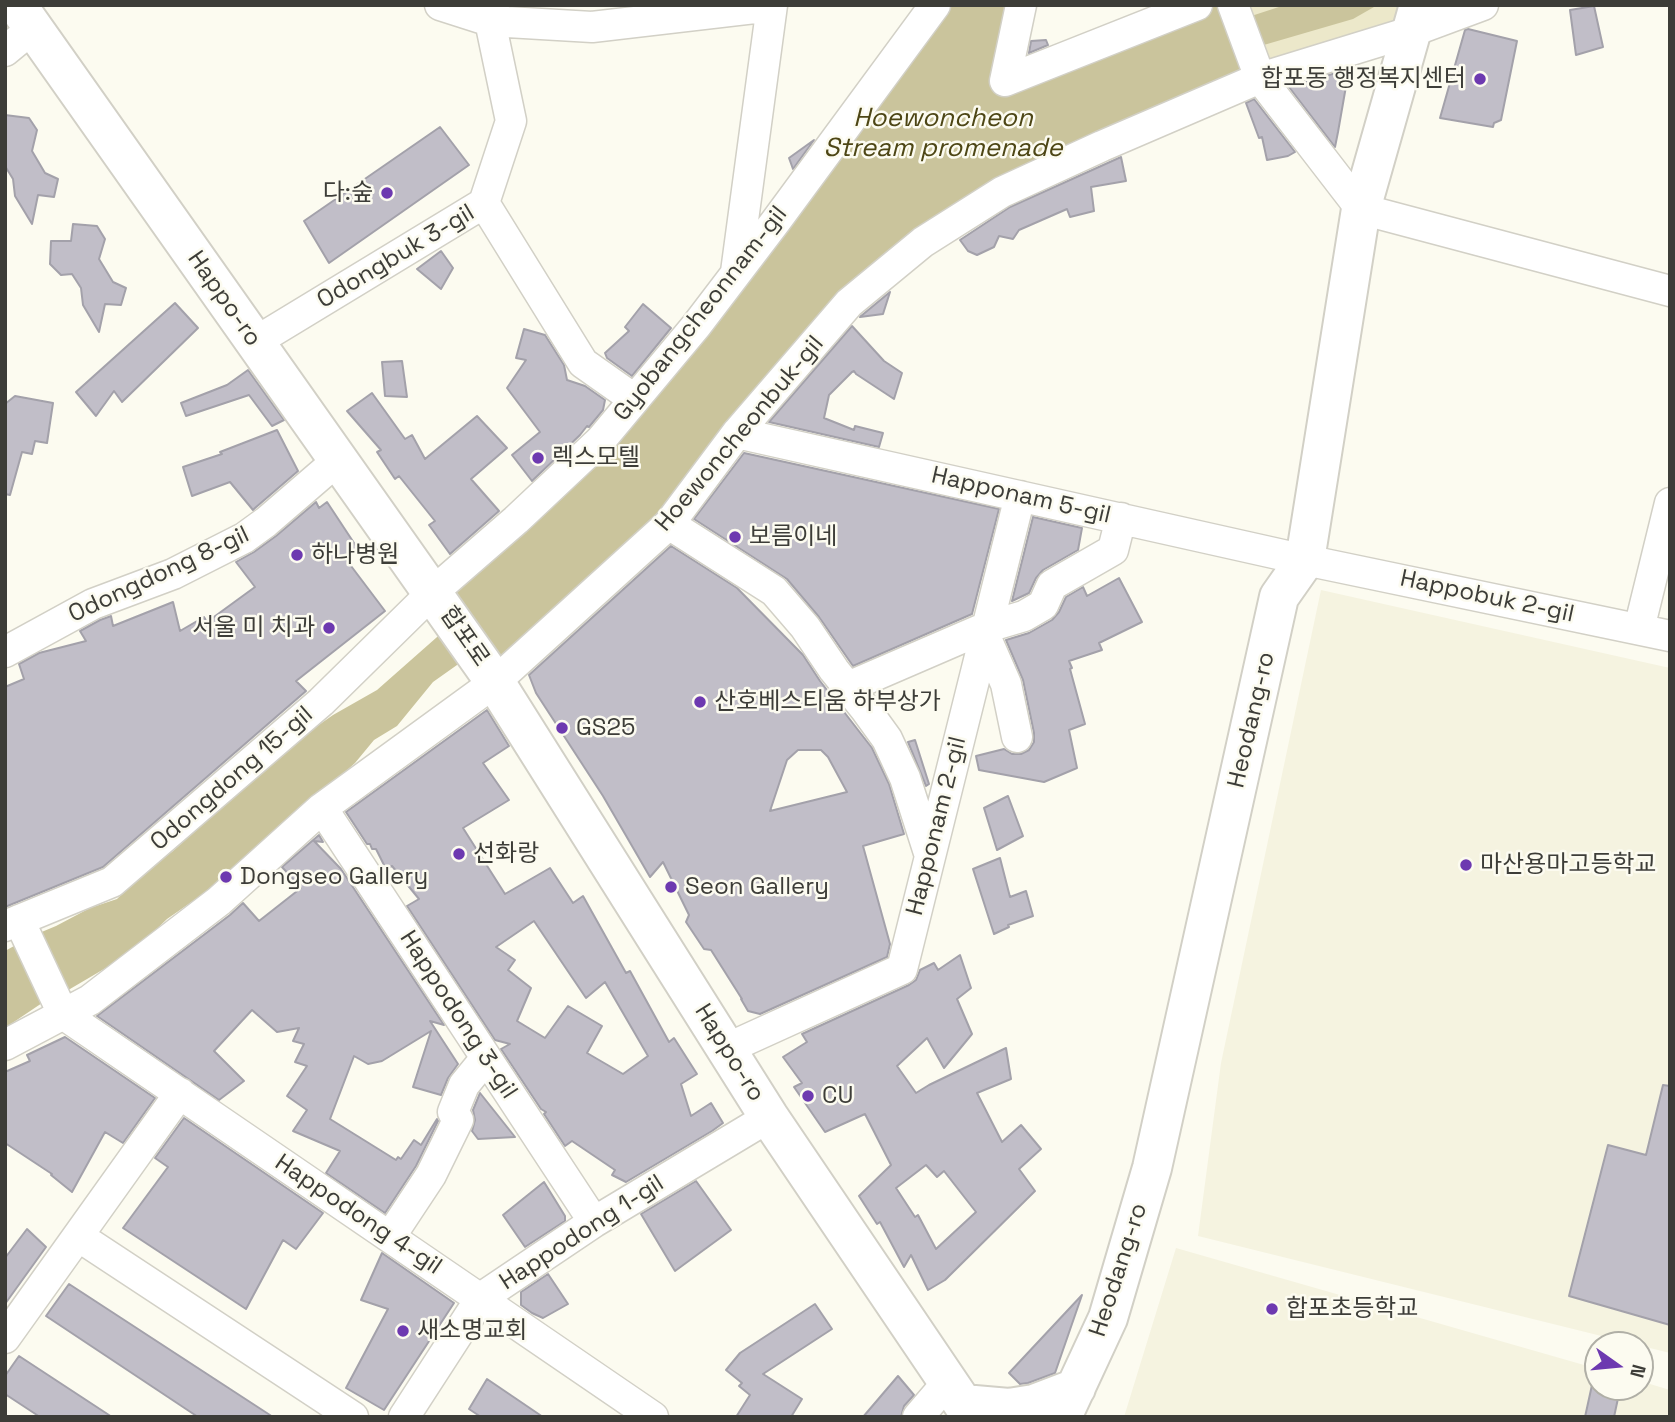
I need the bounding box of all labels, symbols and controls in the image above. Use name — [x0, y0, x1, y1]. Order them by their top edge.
place label: 합포동 행정복지센터 — [1261, 65, 1466, 93]
marker: 합포동 행정복지센터 — [1472, 71, 1488, 87]
water label: Hoewoncheon Stream promenade — [823, 103, 1063, 164]
place label: 다:숲 — [323, 179, 373, 207]
marker: 다:숲 — [379, 185, 395, 201]
street label: Odongbuk 3-gil — [312, 199, 480, 315]
street label: Gyobangcheonnam-gil — [608, 201, 794, 427]
street label: Happo-ro — [181, 246, 267, 352]
street label: Hoewoncheonbuk-gil — [650, 330, 830, 538]
place label: 렉스모텔 — [552, 444, 640, 472]
marker: 렉스모텔 — [530, 450, 546, 466]
street label: Happonam 5-gil — [929, 461, 1113, 531]
street label: Odongdong 8-gil — [64, 521, 254, 629]
place label: 보름이네 — [749, 523, 837, 551]
marker: 보름이네 — [727, 529, 743, 545]
place label: 하나병원 — [311, 541, 399, 569]
marker: 하나병원 — [289, 547, 305, 563]
street label: Happobuk 2-gil — [1397, 565, 1577, 629]
street label: 합포로 — [433, 602, 495, 672]
place label: 서울 미 치과 — [192, 614, 315, 642]
marker: 서울 미 치과 — [321, 620, 337, 636]
street label: Heodang-ro — [1222, 649, 1282, 791]
place label: 산호베스티움 하부상가 — [714, 688, 941, 716]
marker: 산호베스티움 하부상가 — [692, 694, 708, 710]
street label: Odongdong 15-gil — [145, 701, 319, 857]
place label: GS25 — [576, 714, 635, 742]
marker: GS25 — [554, 720, 570, 736]
street label: Happonam 2-gil — [901, 734, 973, 918]
place label: 선화랑 — [473, 840, 539, 868]
marker: 선화랑 — [451, 846, 467, 862]
place label: 마산용마고등학교 — [1480, 851, 1657, 879]
marker: 마산용마고등학교 — [1458, 857, 1474, 873]
place label: Dongseo Gallery — [240, 863, 428, 891]
marker: Dongseo Gallery — [218, 869, 234, 885]
place label: Seon Gallery — [685, 873, 829, 901]
marker: Seon Gallery — [663, 879, 679, 895]
street label: Happodong 3-gil — [393, 926, 523, 1104]
street label: Happo-ro — [688, 999, 770, 1107]
place label: CU — [822, 1082, 853, 1110]
marker: CU — [800, 1088, 816, 1104]
street label: Happodong 4-gil — [269, 1149, 447, 1281]
street label: Happodong 1-gil — [494, 1169, 670, 1297]
street label: Heodang-ro — [1084, 1200, 1154, 1340]
place label: 합포초등학교 — [1286, 1295, 1418, 1323]
marker: 합포초등학교 — [1264, 1301, 1280, 1317]
place label: 새소명교회 — [417, 1317, 527, 1345]
marker: 새소명교회 — [395, 1323, 411, 1339]
north arrow — [1584, 1331, 1654, 1401]
text: N — [1624, 1362, 1652, 1380]

